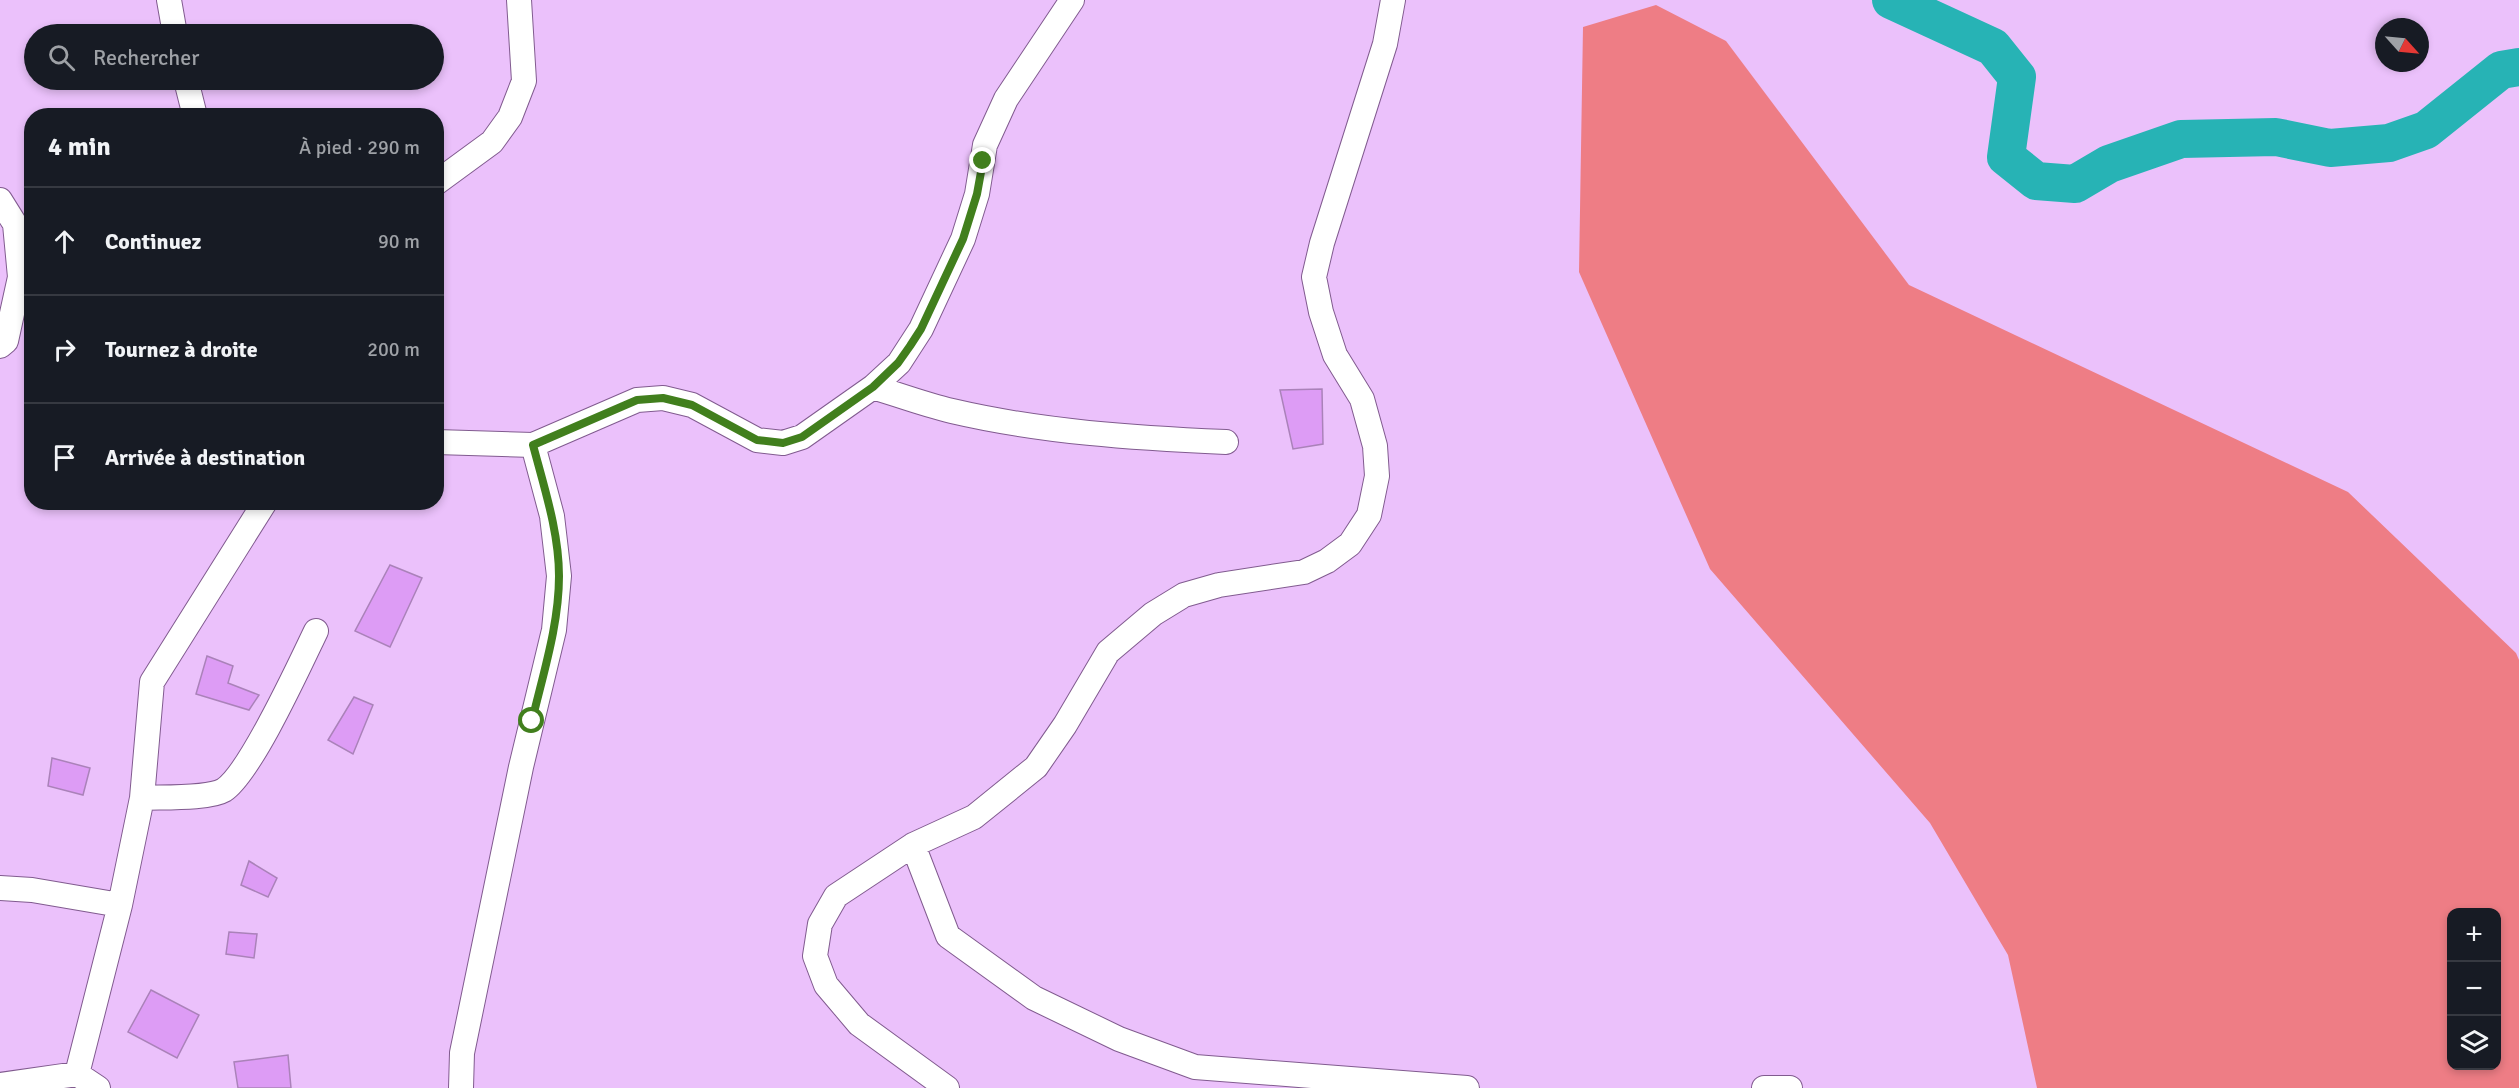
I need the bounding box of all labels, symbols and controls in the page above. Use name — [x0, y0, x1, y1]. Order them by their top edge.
north arrow — [2375, 18, 2429, 72]
search box — [24, 24, 444, 90]
icon: search — [45, 41, 78, 74]
text: Rechercher — [93, 44, 199, 71]
text: 4 min — [48, 131, 111, 163]
text: À pied · 290 m — [299, 135, 420, 160]
route end — [969, 147, 995, 173]
icon: ahead — [48, 225, 81, 258]
text: Continuez — [105, 228, 201, 255]
text: 90 m — [378, 229, 420, 254]
icon: right — [48, 333, 81, 366]
text: Tournez à droite — [105, 336, 258, 363]
text: 200 m — [367, 337, 420, 362]
icon: arrive — [48, 441, 81, 474]
text: Arrivée à destination — [105, 444, 305, 471]
route start — [518, 707, 544, 733]
map controls — [2447, 908, 2501, 1070]
button: + — [2447, 908, 2501, 962]
button: − — [2447, 962, 2501, 1016]
button: layers — [2447, 1016, 2501, 1070]

